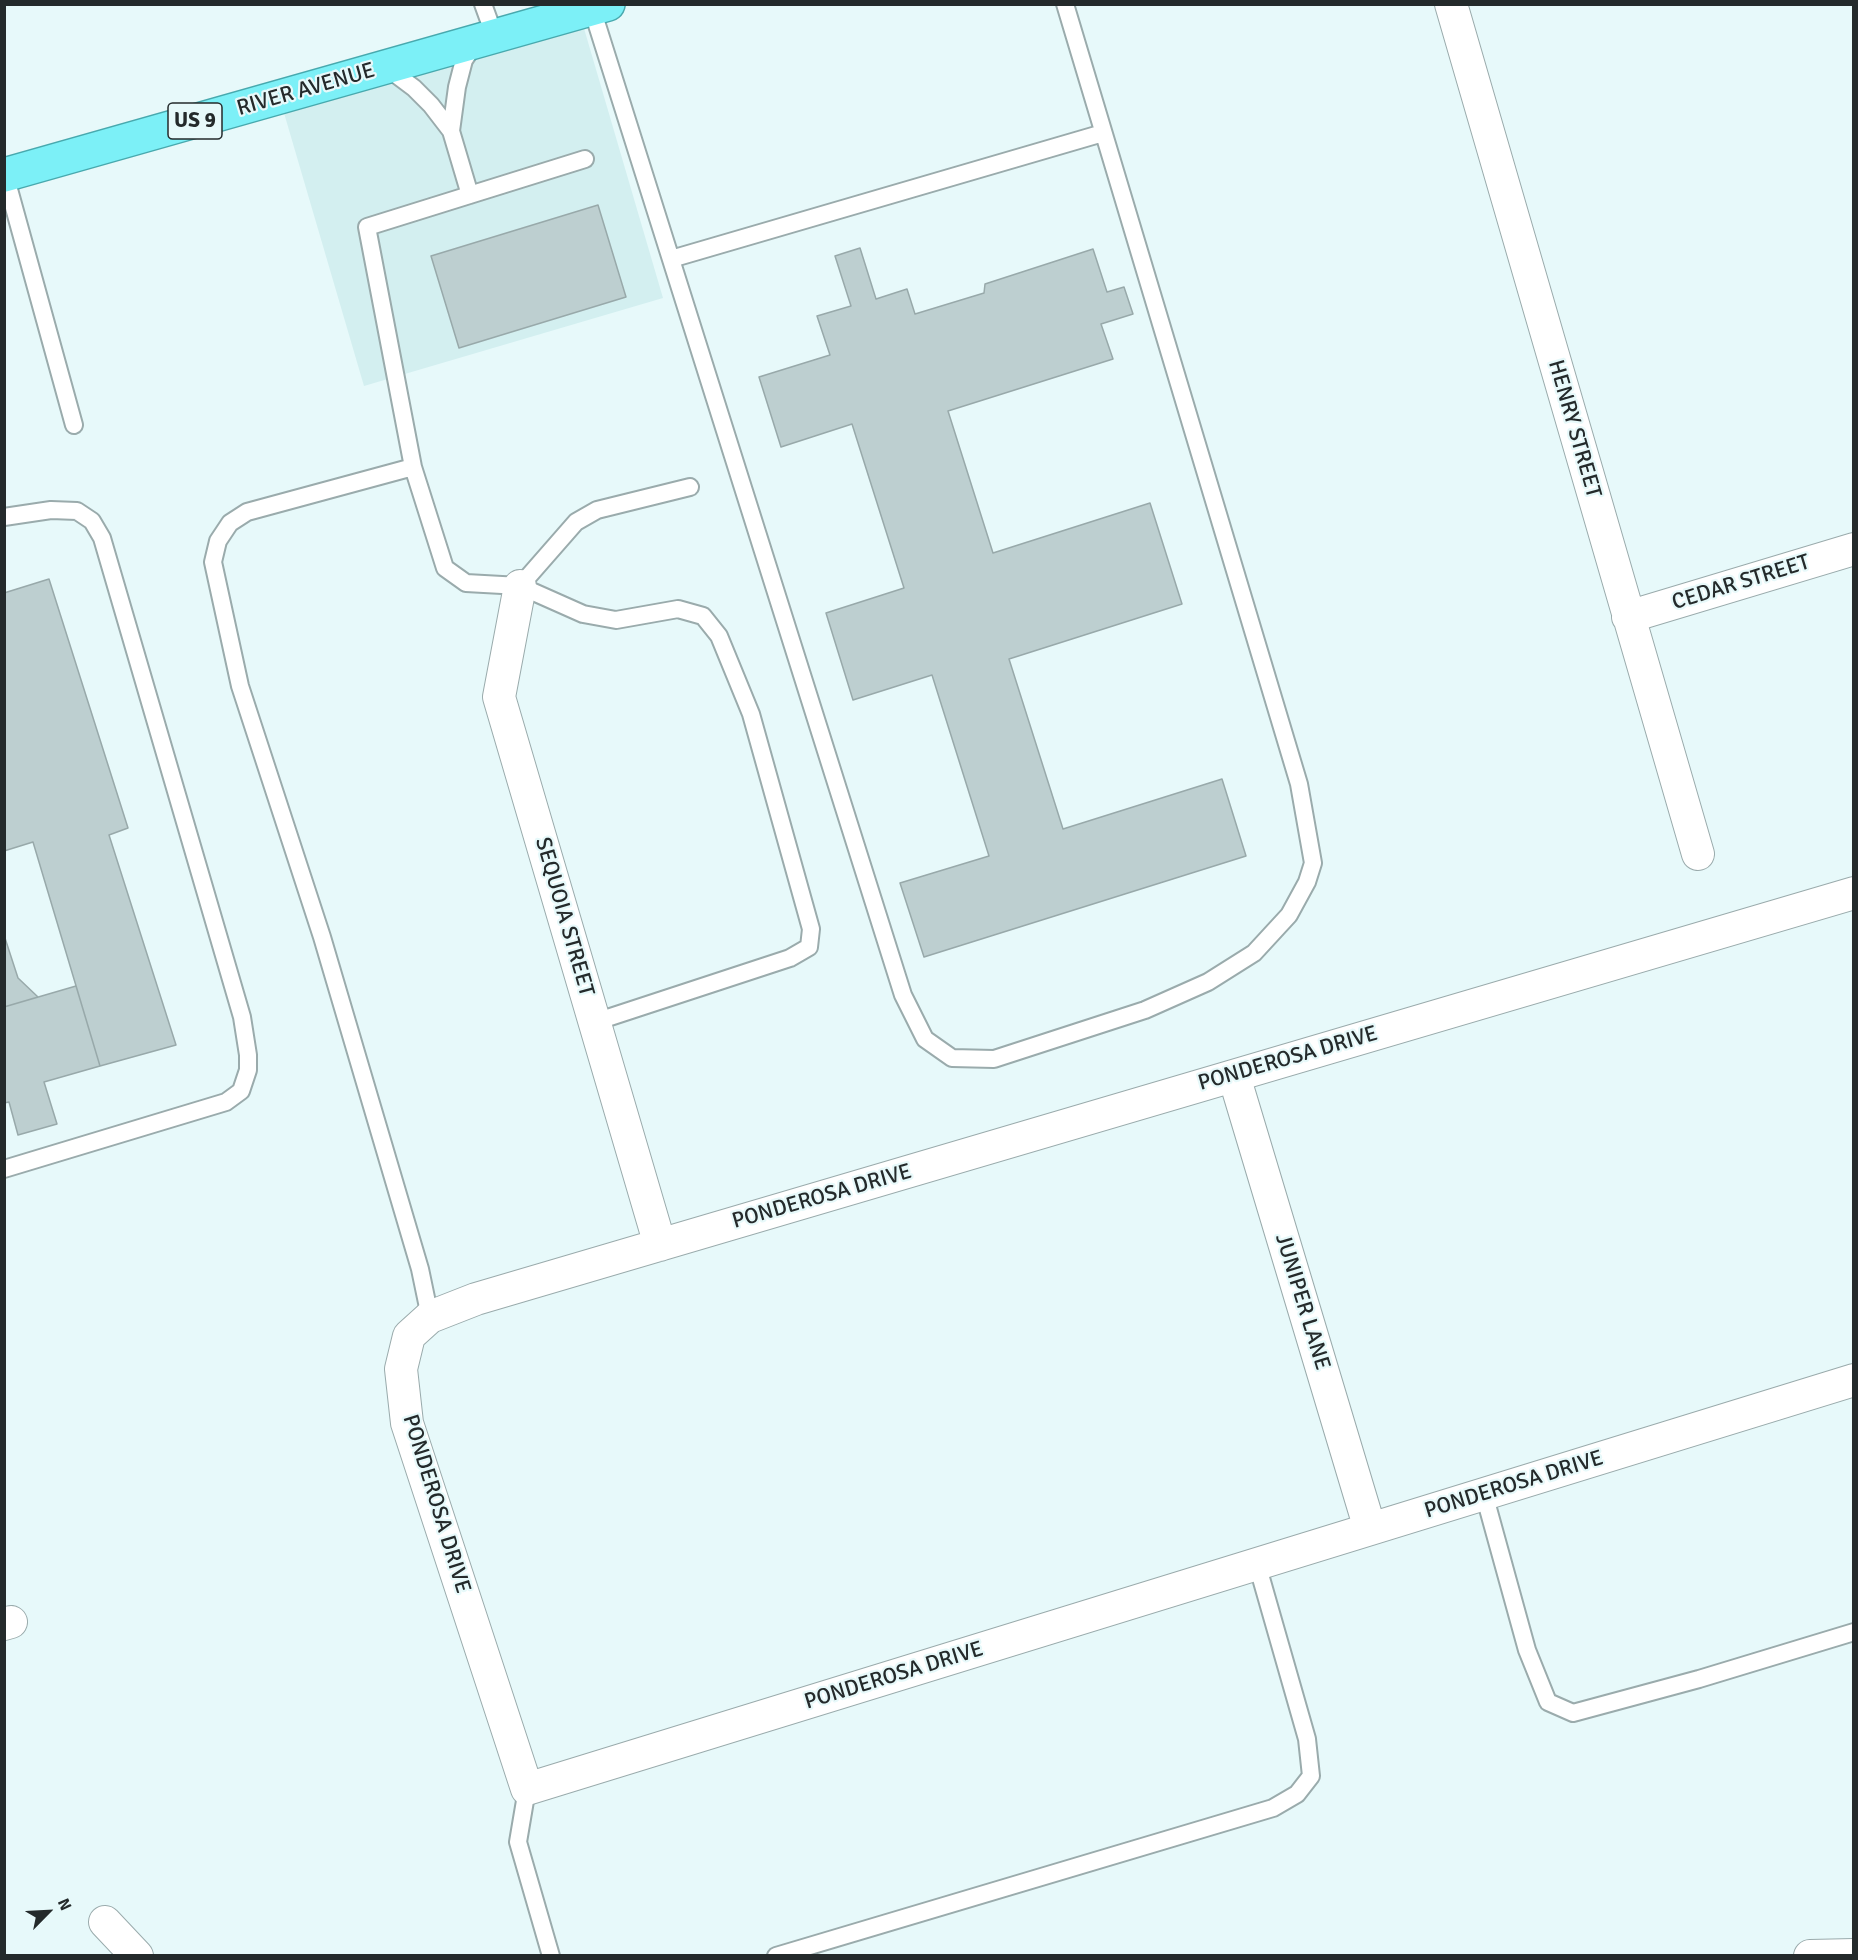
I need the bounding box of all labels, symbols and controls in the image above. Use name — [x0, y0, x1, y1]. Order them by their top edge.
street label: RIVER AVENUE — [234, 58, 378, 122]
road number: US 9 — [168, 103, 222, 139]
street label: HENRY STREET — [1542, 357, 1606, 501]
street label: CEDAR STREET — [1669, 550, 1813, 616]
street label: SEQUOIA STREET — [529, 835, 599, 999]
street label: PONDEROSA DRIVE — [1195, 1021, 1381, 1097]
street label: PONDEROSA DRIVE — [729, 1159, 915, 1235]
street label: JUNIPER LANE — [1269, 1231, 1335, 1373]
street label: PONDEROSA DRIVE — [396, 1411, 476, 1597]
street label: PONDEROSA DRIVE — [1421, 1445, 1607, 1525]
street label: PONDEROSA DRIVE — [801, 1636, 987, 1716]
north arrow — [18, 1882, 78, 1942]
text: N — [53, 1896, 76, 1914]

